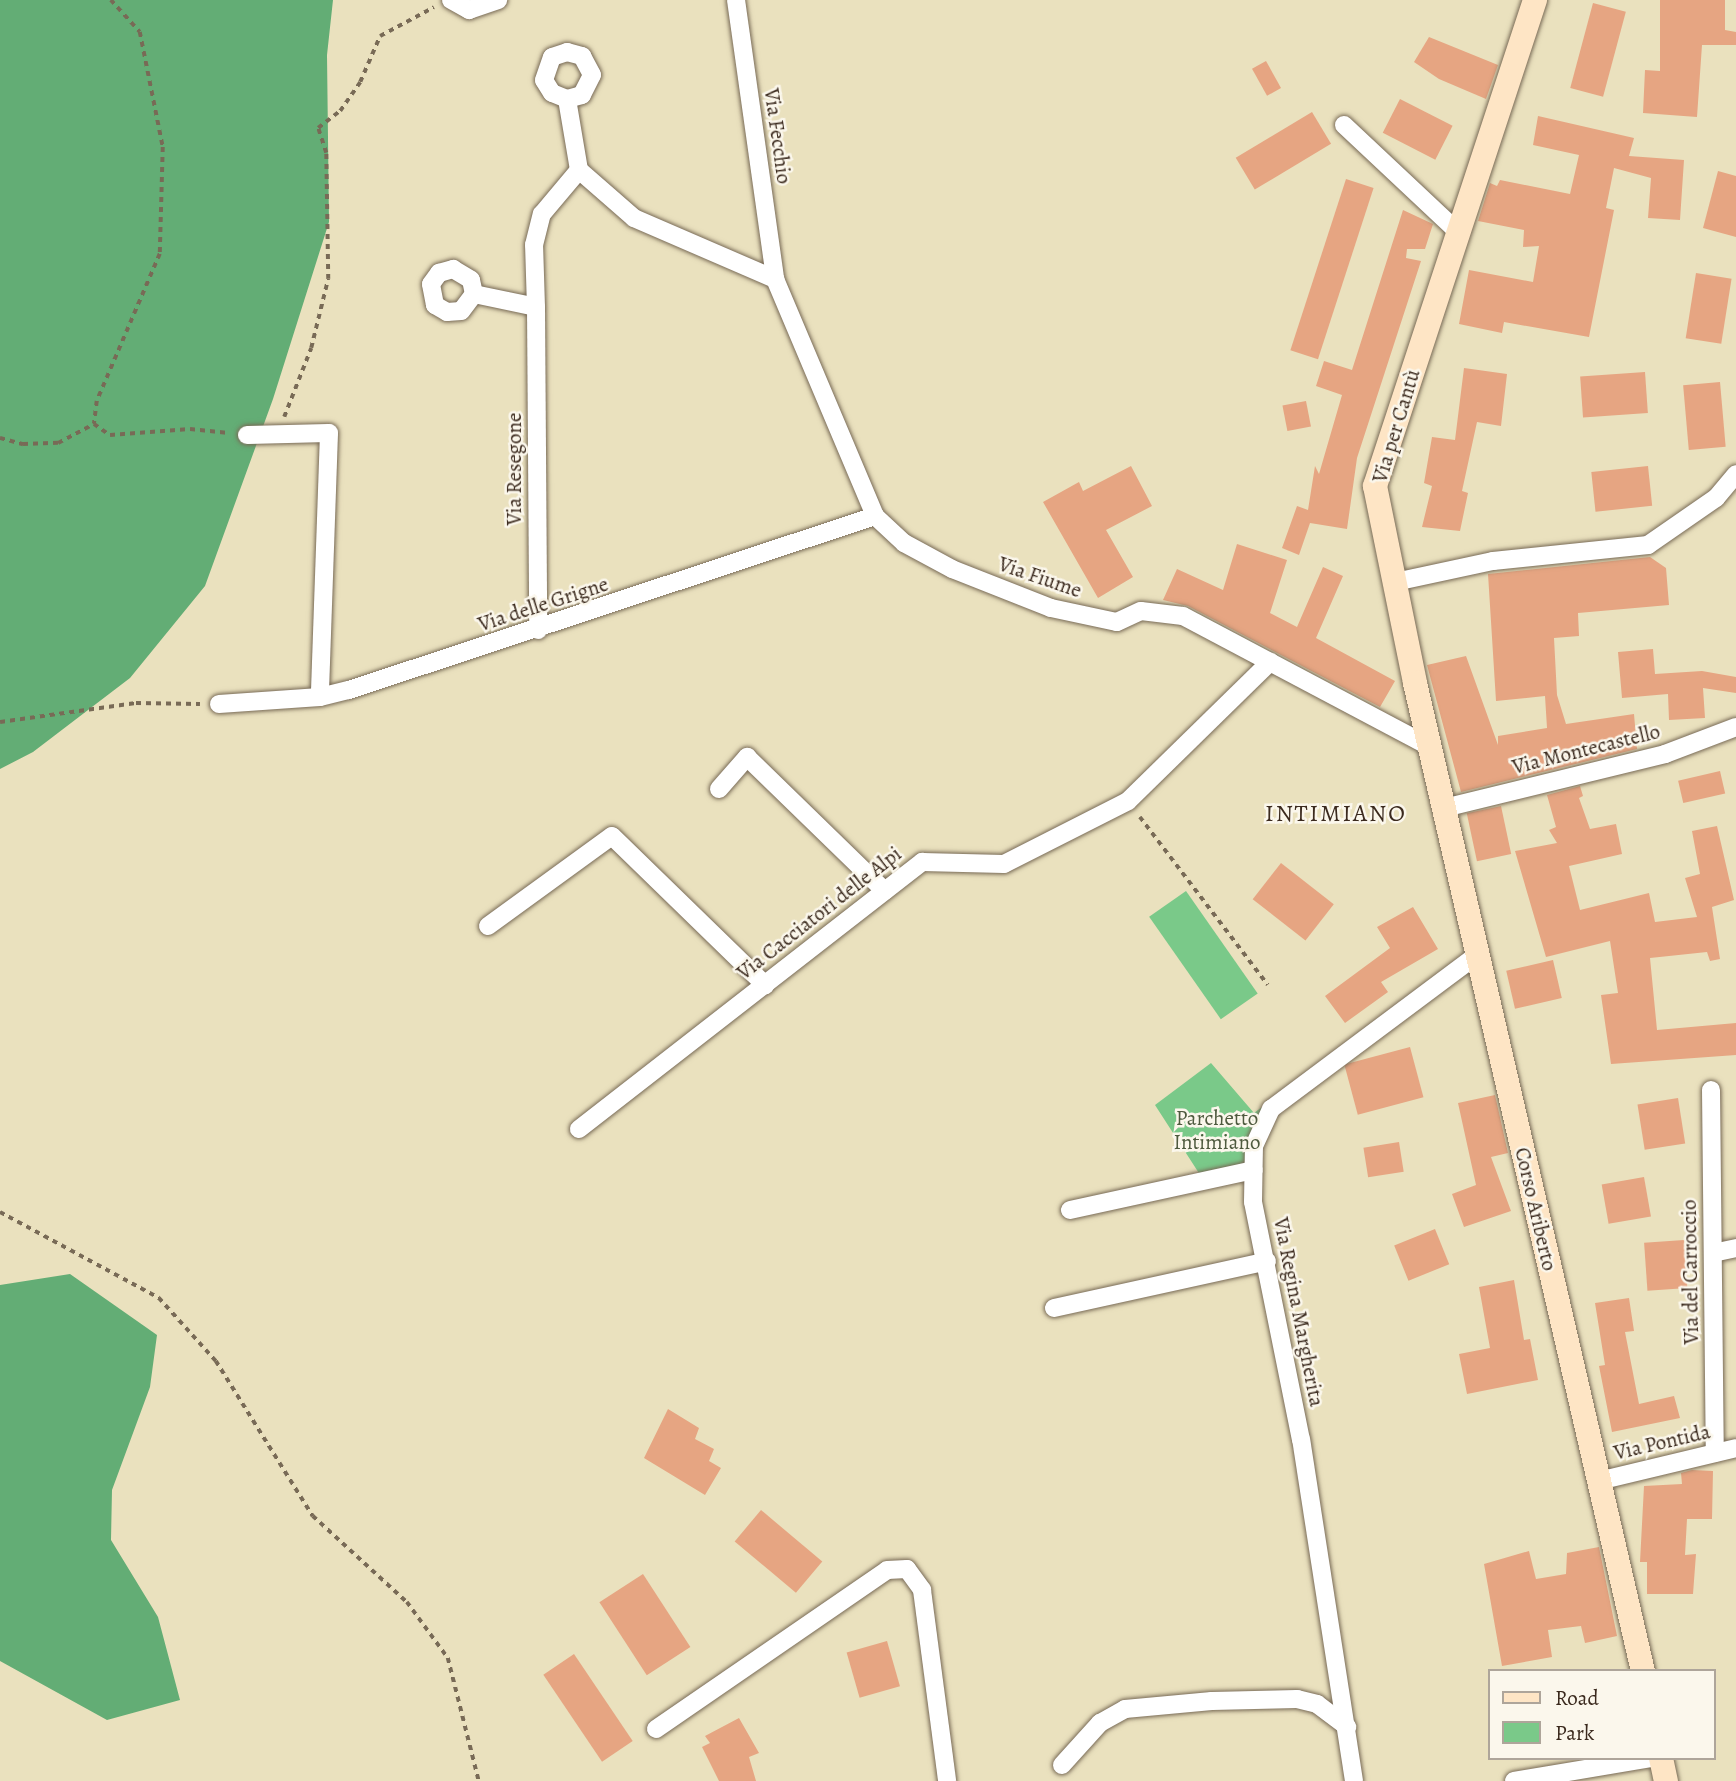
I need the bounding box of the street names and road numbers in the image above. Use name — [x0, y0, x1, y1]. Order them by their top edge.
street label: Via Fecchio — [759, 87, 797, 185]
street label: Via per Cantù — [1367, 366, 1425, 486]
street label: Via Resegone — [501, 413, 527, 525]
street label: Via Fiume — [995, 551, 1085, 603]
street label: Via delle Grigne — [475, 571, 611, 637]
street label: Via Montecastello — [1509, 718, 1663, 780]
street label: Via Cacciatori delle Alpi — [732, 841, 906, 985]
street label: Corso Ariberto — [1510, 1145, 1562, 1273]
street label: Via del Carroccio — [1676, 1199, 1704, 1345]
street label: Via Regina Margherita — [1268, 1215, 1330, 1409]
street label: Via Pontida — [1611, 1419, 1713, 1465]

